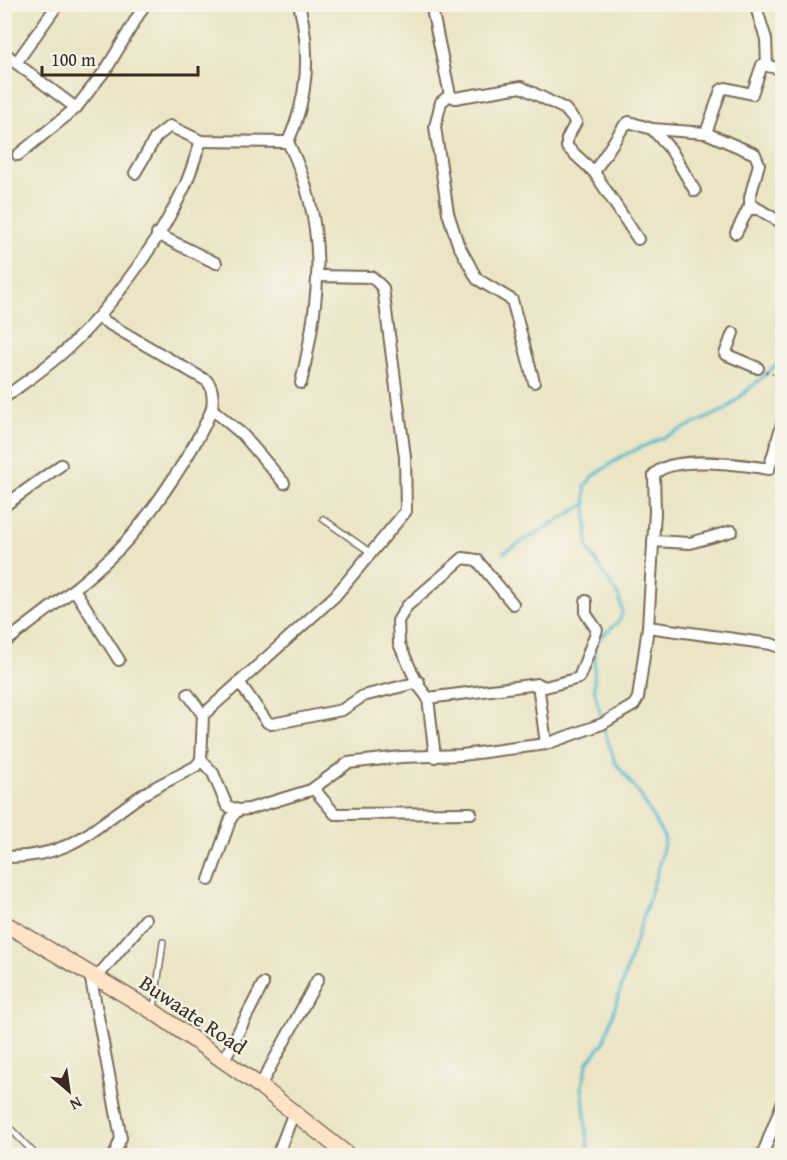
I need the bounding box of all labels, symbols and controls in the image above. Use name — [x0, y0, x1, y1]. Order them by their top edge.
scale bar — [42, 39, 198, 77]
text: 100 m — [51, 46, 96, 73]
street label: Buwaate Road — [133, 967, 254, 1062]
north arrow — [39, 1061, 99, 1121]
text: N — [66, 1091, 87, 1117]

